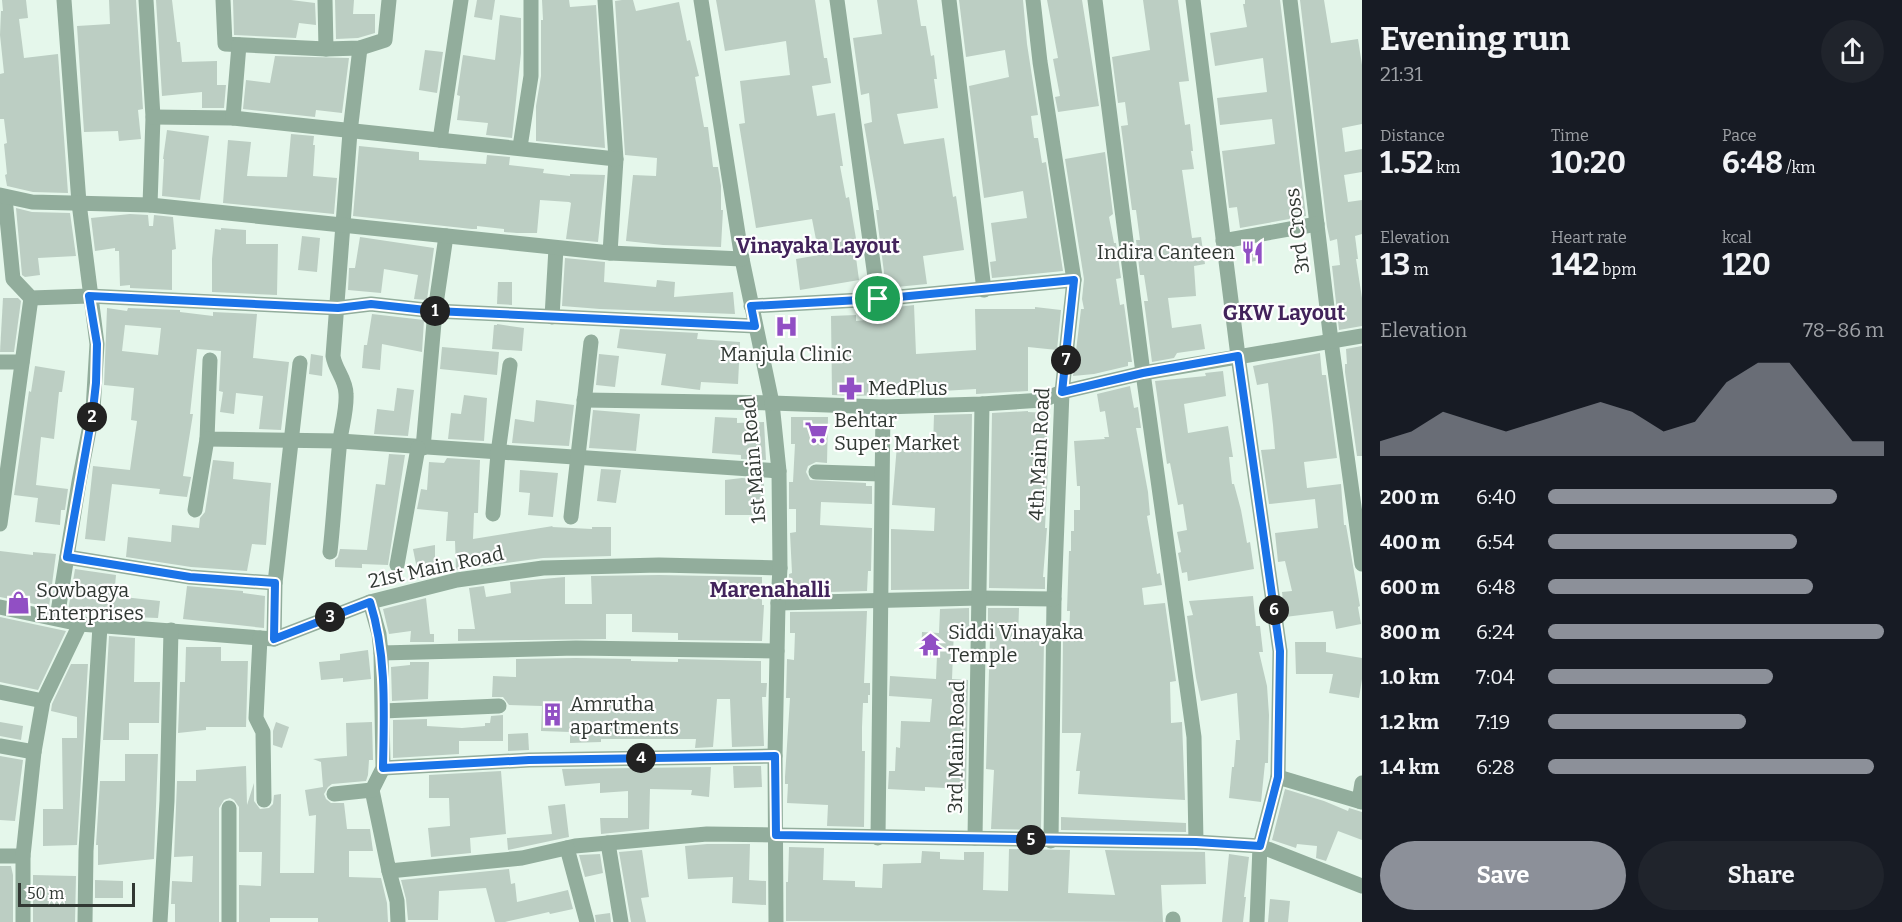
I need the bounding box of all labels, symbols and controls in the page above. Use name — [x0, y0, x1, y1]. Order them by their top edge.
text: Evening run — [1380, 19, 1570, 59]
button: share — [1821, 20, 1884, 83]
text: 21:31 — [1380, 62, 1423, 86]
text: Distance — [1380, 126, 1445, 145]
text: Time — [1551, 126, 1589, 145]
text: Pace — [1722, 126, 1757, 145]
text: 1.52 — [1380, 145, 1433, 181]
text: 10:20 — [1551, 145, 1626, 181]
text: 6:48 — [1722, 145, 1783, 181]
text: km — [1433, 158, 1460, 177]
text: /km — [1783, 158, 1816, 177]
street label: 3rd Cross — [1280, 187, 1314, 275]
text: Elevation — [1380, 228, 1450, 247]
text: Heart rate — [1551, 228, 1627, 247]
text: kcal — [1722, 228, 1752, 247]
district label: Vinayaka Layout — [736, 233, 901, 259]
restaurant icon: Indira Canteen — [1240, 239, 1266, 265]
place label: Indira Canteen — [1097, 240, 1235, 264]
text: 13 — [1380, 247, 1410, 283]
text: 142 — [1551, 247, 1599, 283]
text: 120 — [1722, 247, 1771, 283]
text: m — [1410, 260, 1429, 279]
text: bpm — [1599, 260, 1636, 279]
pin — [852, 273, 903, 324]
icon: arrive — [861, 282, 894, 315]
pin: 1 — [420, 296, 450, 326]
district label: GKW Layout — [1223, 300, 1346, 326]
text: 1 — [432, 301, 438, 320]
hospital icon: Manjula Clinic — [773, 313, 799, 339]
text: Elevation — [1380, 318, 1467, 342]
text: 78–86 m — [1803, 318, 1884, 342]
place label: Manjula Clinic — [720, 342, 852, 367]
pin: 7 — [1051, 345, 1081, 375]
text: 7 — [1062, 350, 1070, 369]
pharmacy icon: MedPlus — [837, 375, 863, 401]
place label: MedPlus — [868, 376, 948, 400]
street label: 4th Main Road — [1024, 387, 1054, 521]
street label: 1st Main Road — [735, 396, 770, 524]
pin: 2 — [77, 402, 107, 432]
text: 2 — [87, 407, 97, 426]
place label: Behtar Super Market — [834, 408, 960, 455]
supermarket icon: Behtar Super Market — [803, 419, 829, 445]
text: 200 m — [1380, 485, 1439, 509]
text: 6:40 — [1476, 485, 1516, 509]
text: 400 m — [1380, 530, 1440, 554]
text: 6:54 — [1476, 530, 1514, 554]
street label: 21st Main Road — [366, 541, 506, 593]
text: 600 m — [1380, 575, 1440, 599]
text: 6:48 — [1476, 575, 1516, 599]
district label: Marenahalli — [710, 577, 831, 603]
place label: Sowbagya Enterprises — [36, 578, 144, 625]
shop icon: Sowbagya Enterprises — [5, 589, 31, 615]
pin: 6 — [1259, 595, 1289, 625]
text: 6 — [1269, 600, 1279, 619]
pin: 3 — [315, 602, 345, 632]
text: 3 — [325, 607, 335, 626]
place label: Siddi Vinayaka Temple — [948, 620, 1084, 667]
text: 800 m — [1380, 620, 1440, 644]
text: 6:24 — [1476, 620, 1515, 644]
temple icon: Siddi Vinayaka Temple — [917, 631, 943, 657]
text: 1.0 km — [1380, 665, 1440, 689]
text: 7:04 — [1476, 665, 1515, 689]
street label: 3rd Main Road — [943, 680, 969, 814]
place label: Amrutha apartments — [570, 692, 679, 739]
building icon: Amrutha apartments — [539, 702, 565, 728]
text: 1.2 km — [1380, 710, 1439, 734]
text: 7:19 — [1476, 710, 1510, 734]
pin: 4 — [626, 743, 656, 773]
text: 4 — [636, 748, 646, 767]
text: 1.4 km — [1380, 755, 1440, 779]
text: 6:28 — [1476, 755, 1515, 779]
pin: 5 — [1016, 825, 1046, 855]
text: 5 — [1027, 830, 1035, 849]
button: Save — [1380, 841, 1626, 910]
button: Share — [1638, 841, 1884, 910]
scale bar — [18, 880, 135, 908]
text: 50 m — [27, 884, 64, 903]

